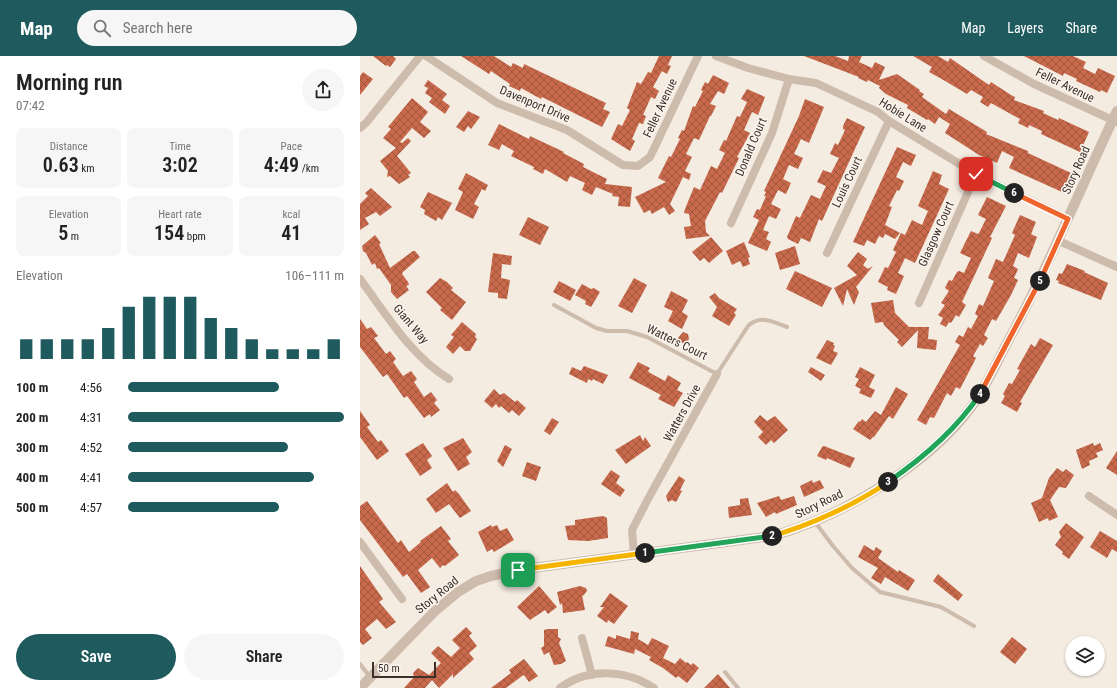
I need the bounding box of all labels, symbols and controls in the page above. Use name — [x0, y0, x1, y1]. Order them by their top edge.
search box — [77, 10, 357, 46]
text: Map — [20, 17, 53, 40]
icon: search — [91, 17, 113, 39]
text: Search here — [123, 19, 193, 37]
text: Map — [961, 20, 985, 36]
text: Layers — [1007, 20, 1044, 36]
text: Share — [1066, 20, 1097, 36]
street label: Feller Avenue — [1033, 65, 1097, 105]
button: share — [302, 69, 344, 111]
text: Morning run — [16, 70, 123, 95]
street label: Feller Avenue — [640, 76, 680, 140]
street label: Davenport Drive — [498, 83, 573, 125]
street label: Hobie Lane — [877, 95, 930, 135]
text: 07:42 — [16, 98, 45, 113]
street label: Donald Court — [732, 115, 770, 178]
text: Distance — [50, 140, 88, 153]
text: Time — [169, 140, 191, 153]
text: Pace — [281, 140, 302, 153]
street label: Story Road — [1059, 144, 1093, 196]
text: 0.63 — [43, 153, 79, 177]
text: 3:02 — [162, 153, 198, 177]
text: 4:49 — [264, 153, 299, 177]
street label: Louis Court — [829, 154, 865, 210]
pin — [959, 157, 993, 191]
text: km — [79, 162, 94, 175]
text: /km — [299, 162, 319, 175]
icon: check — [965, 163, 987, 185]
pin: 6 — [1004, 183, 1024, 203]
text: 6 — [1011, 186, 1017, 199]
street label: Glasgow Court — [915, 199, 957, 269]
text: Elevation — [49, 208, 88, 221]
text: Heart rate — [158, 208, 202, 221]
text: kcal — [282, 208, 300, 221]
text: 5 — [58, 221, 68, 245]
text: 154 — [154, 221, 184, 245]
text: 41 — [281, 221, 301, 245]
text: m — [68, 230, 79, 243]
text: bpm — [184, 230, 206, 243]
text: Elevation — [16, 268, 63, 283]
text: 106–111 m — [285, 268, 344, 283]
pin: 5 — [1030, 271, 1050, 291]
text: 5 — [1037, 274, 1043, 287]
street label: Giant Way — [390, 301, 432, 347]
street label: Watters Court — [645, 321, 710, 363]
text: 100 m — [16, 380, 48, 395]
text: 4:56 — [80, 380, 102, 395]
street label: Watters Drive — [661, 382, 704, 444]
pin: 4 — [970, 384, 990, 404]
text: 4 — [977, 387, 983, 400]
text: 200 m — [16, 410, 48, 425]
text: 4:31 — [80, 410, 102, 425]
text: 300 m — [16, 440, 48, 455]
text: 4:52 — [80, 440, 102, 455]
text: 400 m — [16, 470, 48, 485]
text: 4:41 — [80, 470, 102, 485]
pin: 3 — [878, 472, 898, 492]
text: 3 — [885, 475, 891, 488]
street label: Story Road — [793, 486, 845, 522]
text: 500 m — [16, 500, 48, 515]
text: 4:57 — [80, 500, 102, 515]
pin: 2 — [762, 526, 782, 546]
text: 2 — [769, 529, 775, 542]
pin: 1 — [635, 543, 655, 563]
text: 1 — [642, 546, 648, 559]
pin — [501, 553, 535, 587]
icon: arrive — [507, 559, 529, 581]
street label: Story Road — [413, 573, 461, 617]
button: Save — [16, 634, 176, 680]
button: Share — [184, 634, 344, 680]
map controls — [1065, 636, 1105, 676]
button: layers — [1065, 636, 1105, 676]
scale bar — [372, 660, 436, 679]
text: 50 m — [378, 662, 400, 675]

